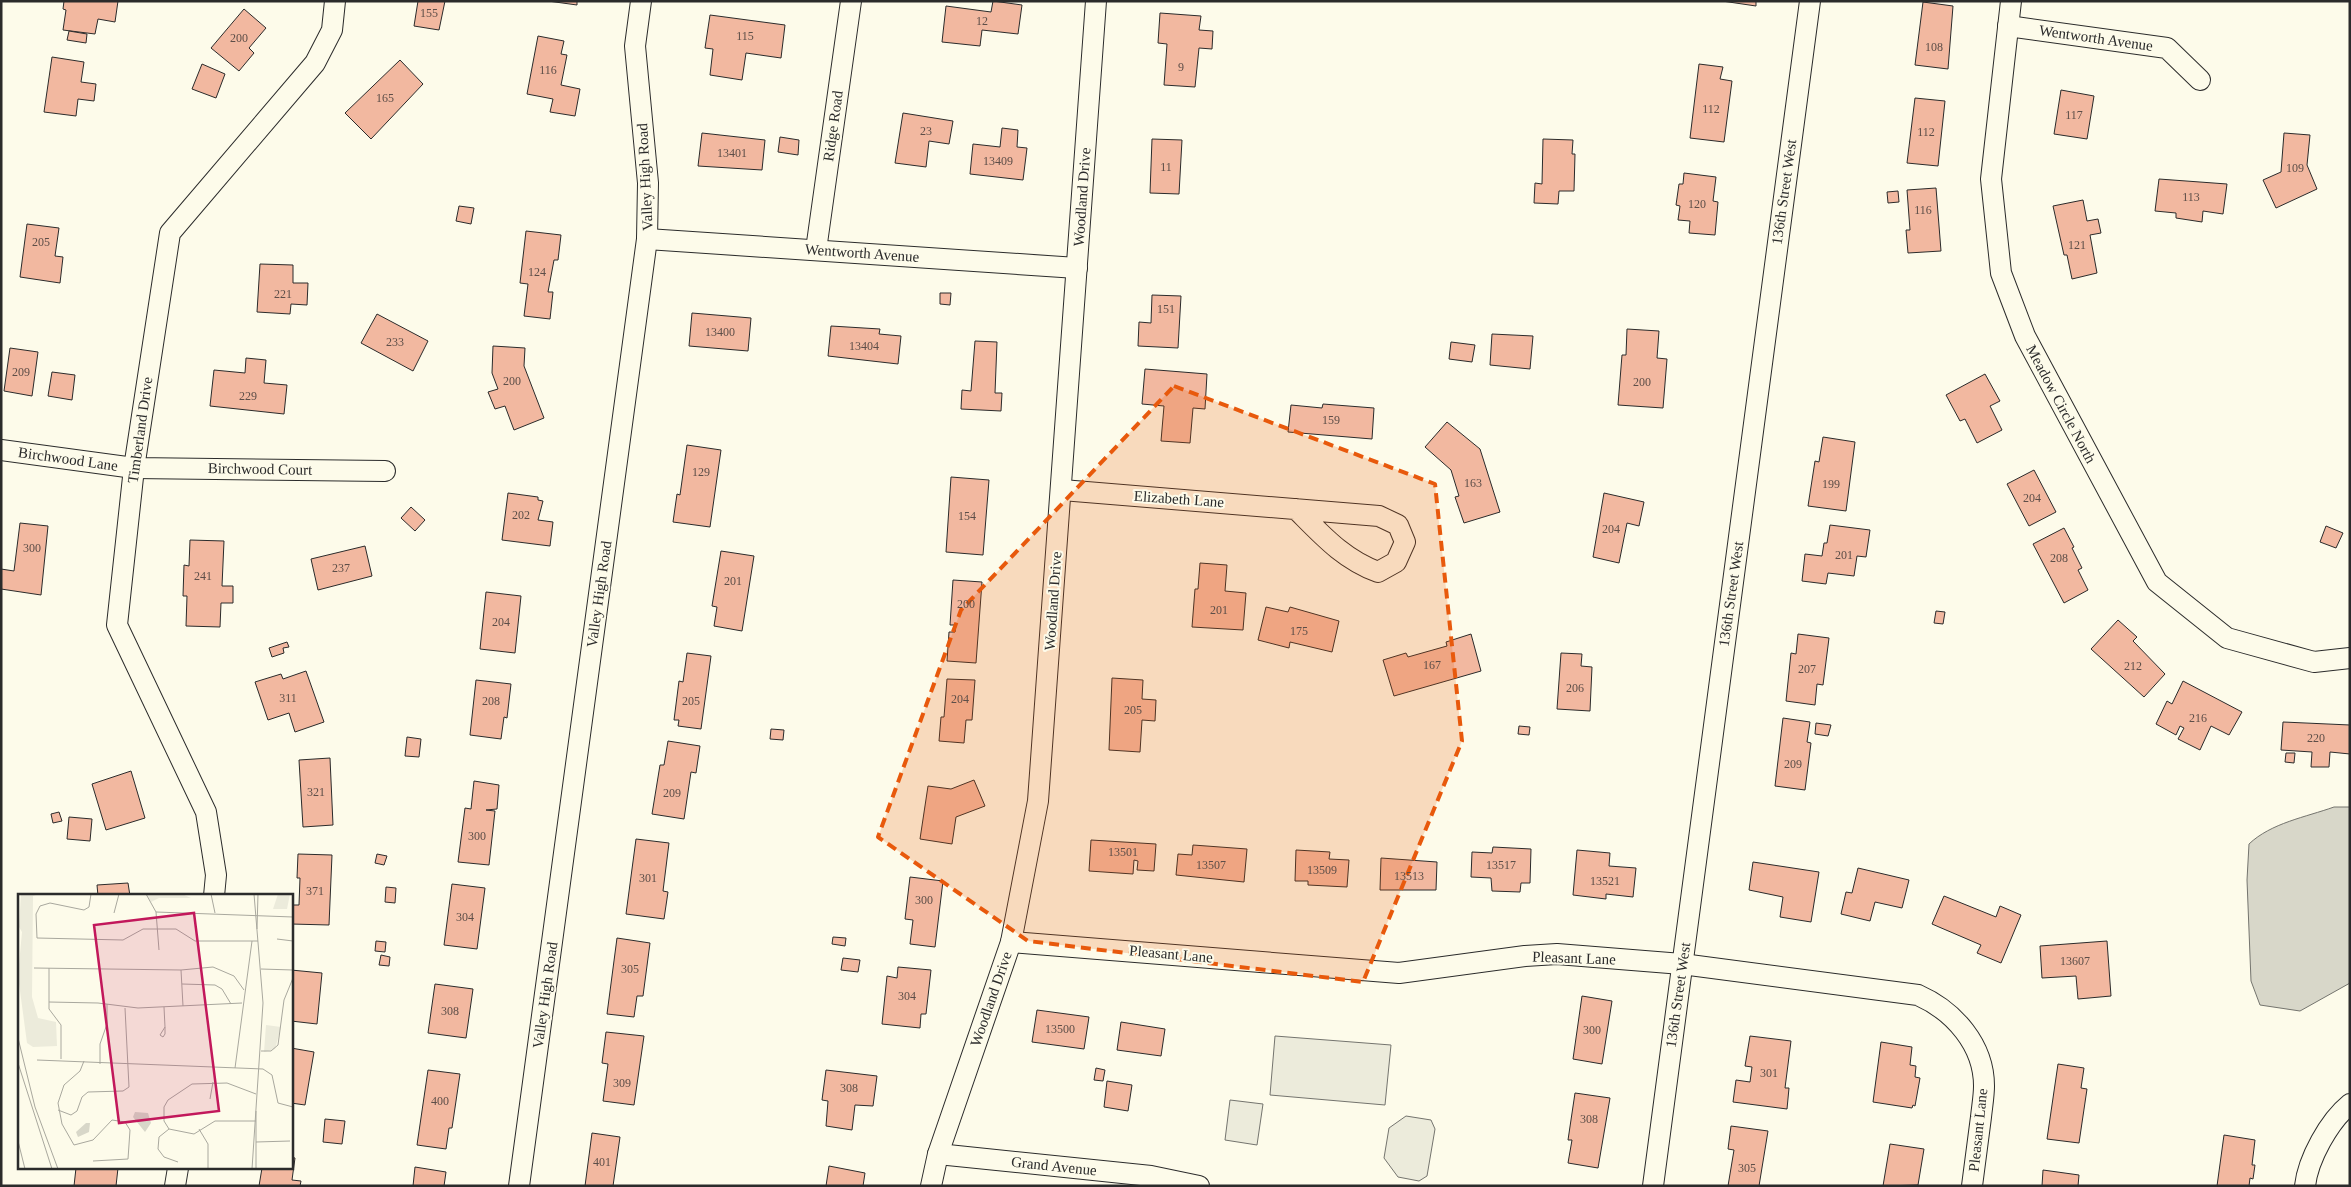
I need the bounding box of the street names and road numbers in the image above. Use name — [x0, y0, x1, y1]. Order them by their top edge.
street label: Wentworth Avenue — [2038, 22, 2154, 54]
street label: Ridge Road — [820, 89, 846, 162]
street label: Valley High Road — [634, 122, 656, 231]
street label: 136th Street West — [1769, 138, 1799, 246]
street label: Woodland Drive — [1071, 147, 1093, 247]
street label: Wentworth Avenue — [804, 241, 920, 265]
street label: Meadow Circle North — [2023, 342, 2099, 466]
street label: Timberland Drive — [125, 375, 155, 484]
street label: Birchwood Lane — [17, 444, 119, 474]
street label: Birchwood Court — [208, 460, 313, 478]
street label: Elizabeth Lane — [1133, 488, 1225, 510]
street label: Valley High Road — [584, 539, 614, 648]
street label: 136th Street West — [1716, 540, 1746, 648]
street label: Woodland Drive — [1042, 551, 1064, 651]
street label: Valley High Road — [530, 940, 560, 1049]
street label: 136th Street West — [1663, 941, 1693, 1049]
street label: Pleasant Lane — [1129, 942, 1214, 966]
street label: Woodland Drive — [967, 949, 1015, 1048]
street label: Pleasant Lane — [1532, 949, 1616, 967]
street label: Pleasant Lane — [1966, 1087, 1990, 1172]
street label: Grand Avenue — [1010, 1154, 1098, 1178]

